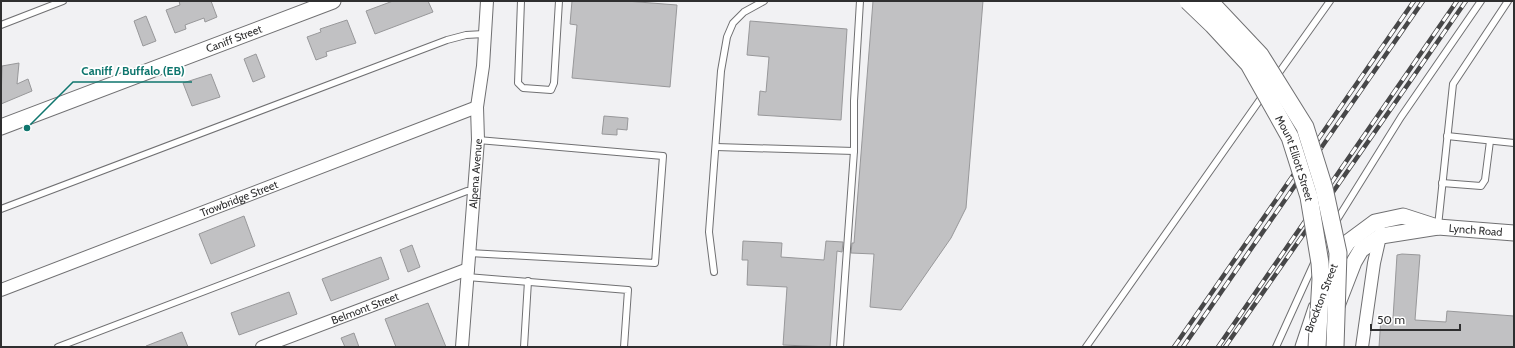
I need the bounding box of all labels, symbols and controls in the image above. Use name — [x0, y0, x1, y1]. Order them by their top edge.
street label: Caniff Street — [204, 22, 264, 56]
callout: Caniff / Buffalo (EB) — [73, 58, 192, 82]
text: Caniff / Buffalo (EB) — [81, 63, 185, 78]
street label: Mount Elliott Street — [1272, 113, 1317, 202]
street label: Alpena Avenue — [466, 138, 485, 209]
street label: Trowbridge Street — [198, 177, 280, 220]
street label: Lynch Road — [1448, 221, 1503, 239]
street label: Brockton Street — [1301, 261, 1341, 334]
street label: Belmont Street — [329, 289, 401, 327]
scale bar — [1371, 306, 1460, 332]
text: 50 m — [1377, 312, 1405, 327]

